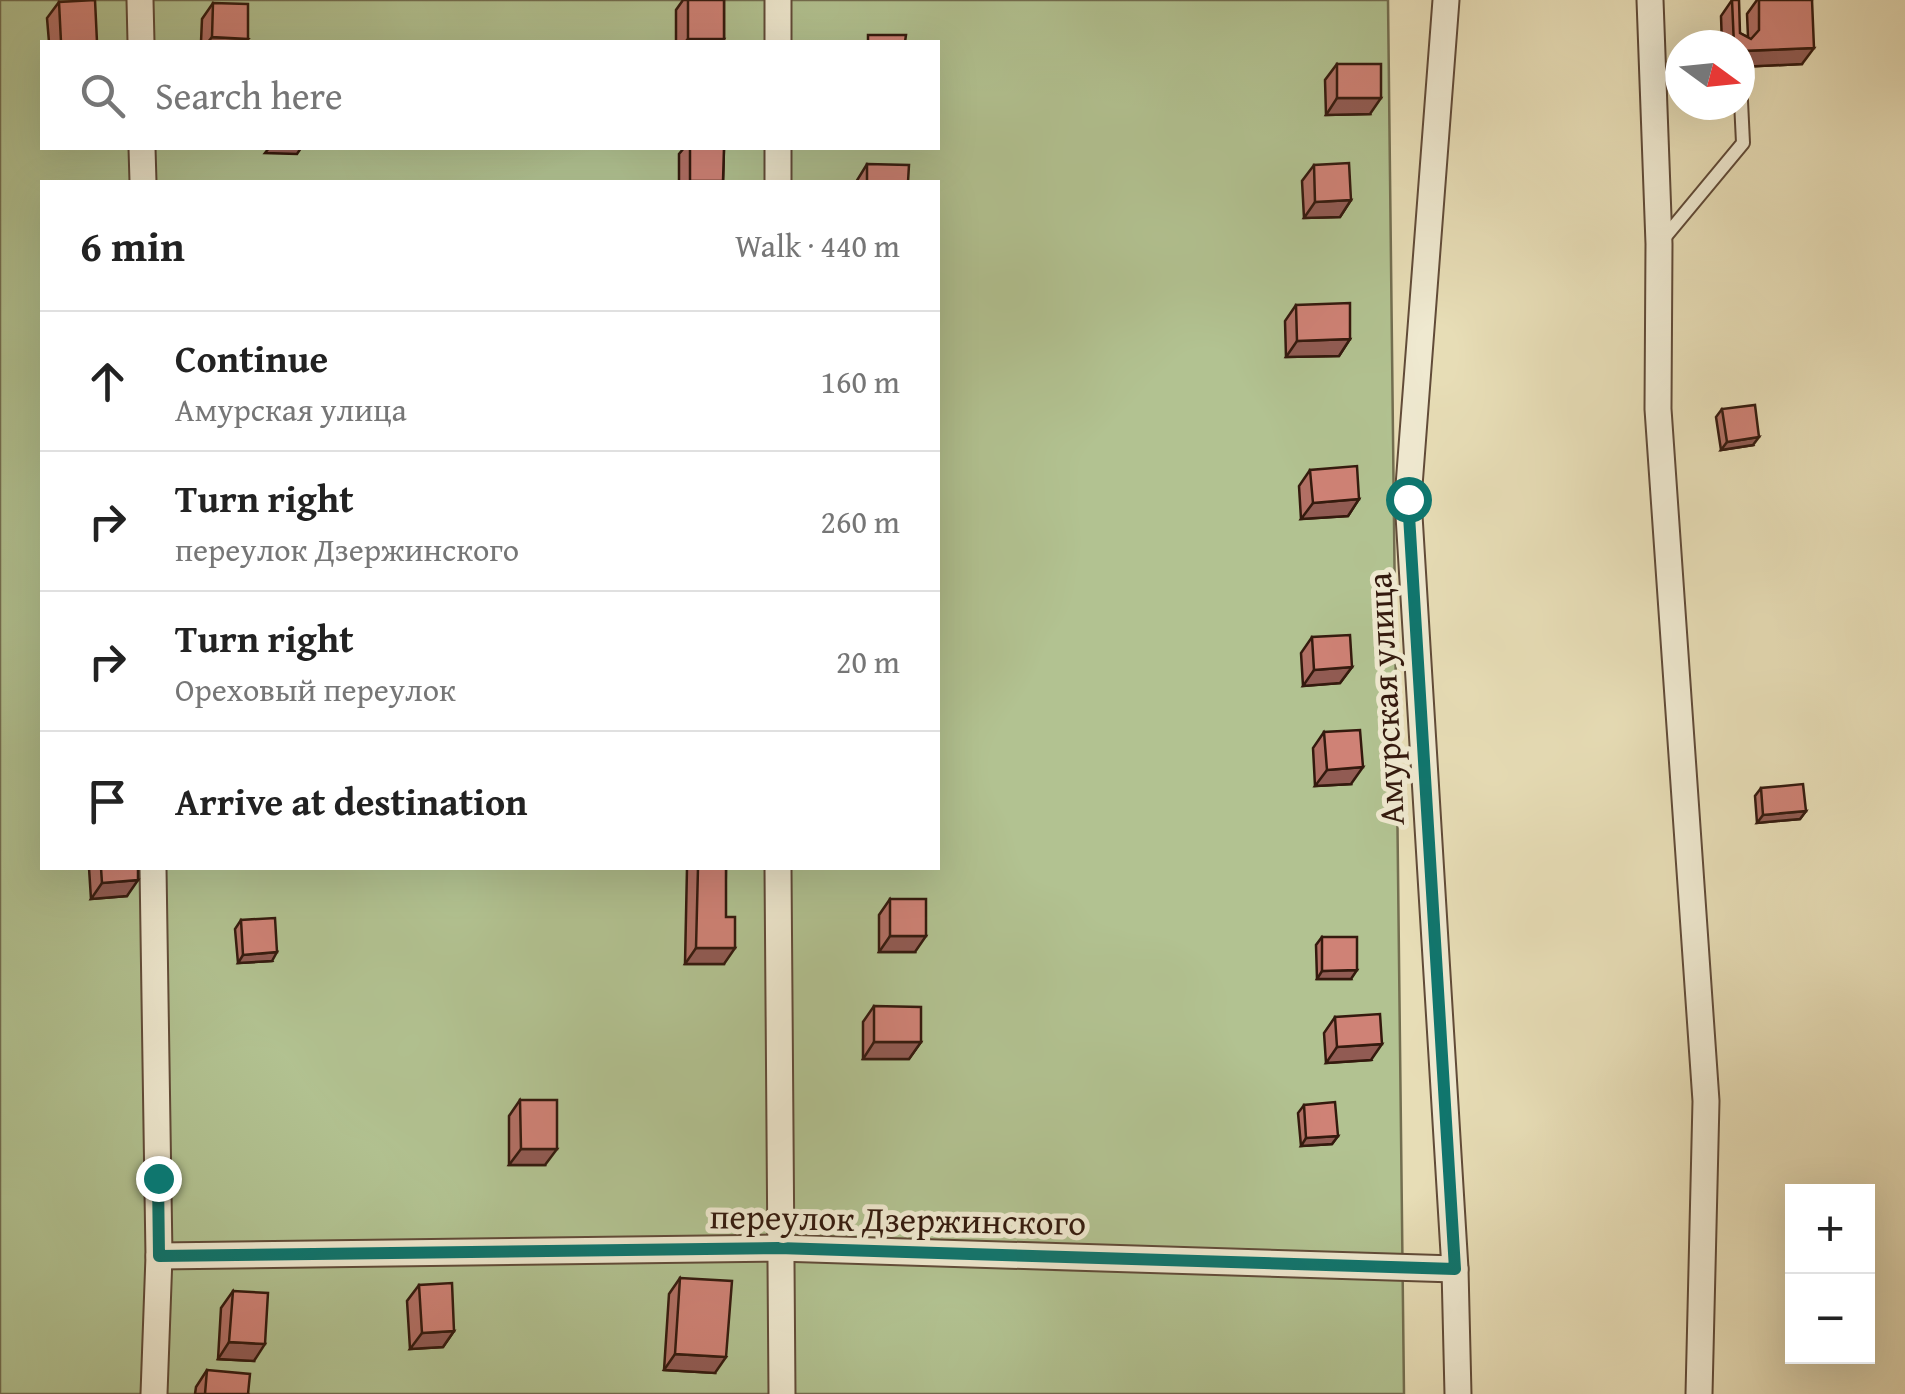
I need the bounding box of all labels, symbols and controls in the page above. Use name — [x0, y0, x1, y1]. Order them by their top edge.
north arrow — [1665, 30, 1755, 120]
search box — [40, 40, 940, 150]
text: Search here — [155, 67, 343, 123]
icon: search — [75, 68, 130, 123]
text: 6 min — [80, 215, 185, 276]
text: Walk · 440 m — [735, 222, 900, 269]
text: Continue — [175, 330, 328, 386]
icon: ahead — [80, 354, 135, 409]
text: 160 m — [821, 358, 900, 405]
text: Амурская улица — [175, 386, 407, 433]
text: Turn right — [175, 470, 354, 526]
route start — [1386, 477, 1432, 523]
icon: right — [80, 494, 135, 549]
text: 260 m — [821, 498, 900, 545]
text: переулок Дзержинского — [175, 526, 519, 573]
street label: Амурская улица — [1353, 571, 1417, 827]
text: Turn right — [175, 610, 354, 666]
icon: right — [80, 634, 135, 689]
text: 20 m — [836, 638, 900, 685]
text: Ореховый переулок — [175, 666, 456, 713]
text: Arrive at destination — [175, 773, 528, 829]
icon: arrive — [80, 774, 135, 829]
route end — [136, 1156, 182, 1202]
map controls — [1785, 1184, 1875, 1364]
button: + — [1785, 1184, 1875, 1274]
street label: переулок Дзержинского — [709, 1190, 1087, 1248]
button: − — [1785, 1274, 1875, 1364]

